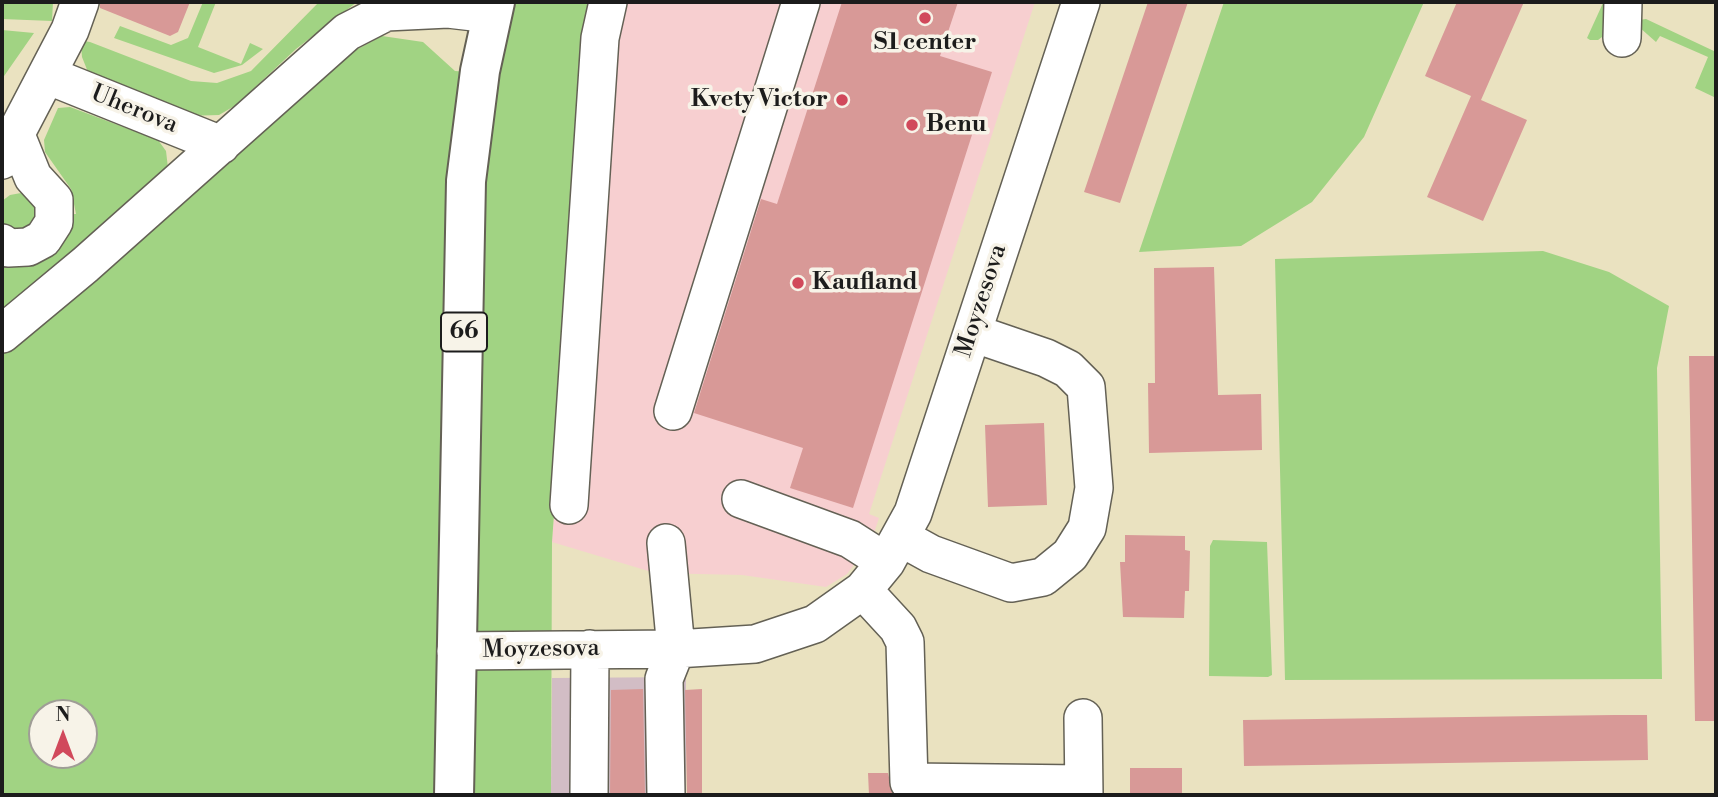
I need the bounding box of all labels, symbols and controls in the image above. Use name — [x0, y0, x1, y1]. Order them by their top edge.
marker: S1 center — [917, 10, 933, 26]
place label: S1 center — [874, 29, 976, 57]
street label: Uherova — [86, 80, 182, 140]
place label: Kvety Victor — [691, 86, 828, 114]
marker: Kvety Victor — [834, 92, 850, 108]
place label: Benu — [926, 111, 986, 139]
marker: Benu — [904, 117, 920, 133]
street label: Moyzesova — [950, 241, 1014, 361]
place label: Kaufland — [812, 269, 918, 297]
marker: Kaufland — [790, 275, 806, 291]
road number: 66 — [441, 312, 487, 352]
street label: Moyzesova — [482, 635, 600, 665]
north arrow — [28, 699, 98, 769]
text: N — [55, 703, 71, 727]

